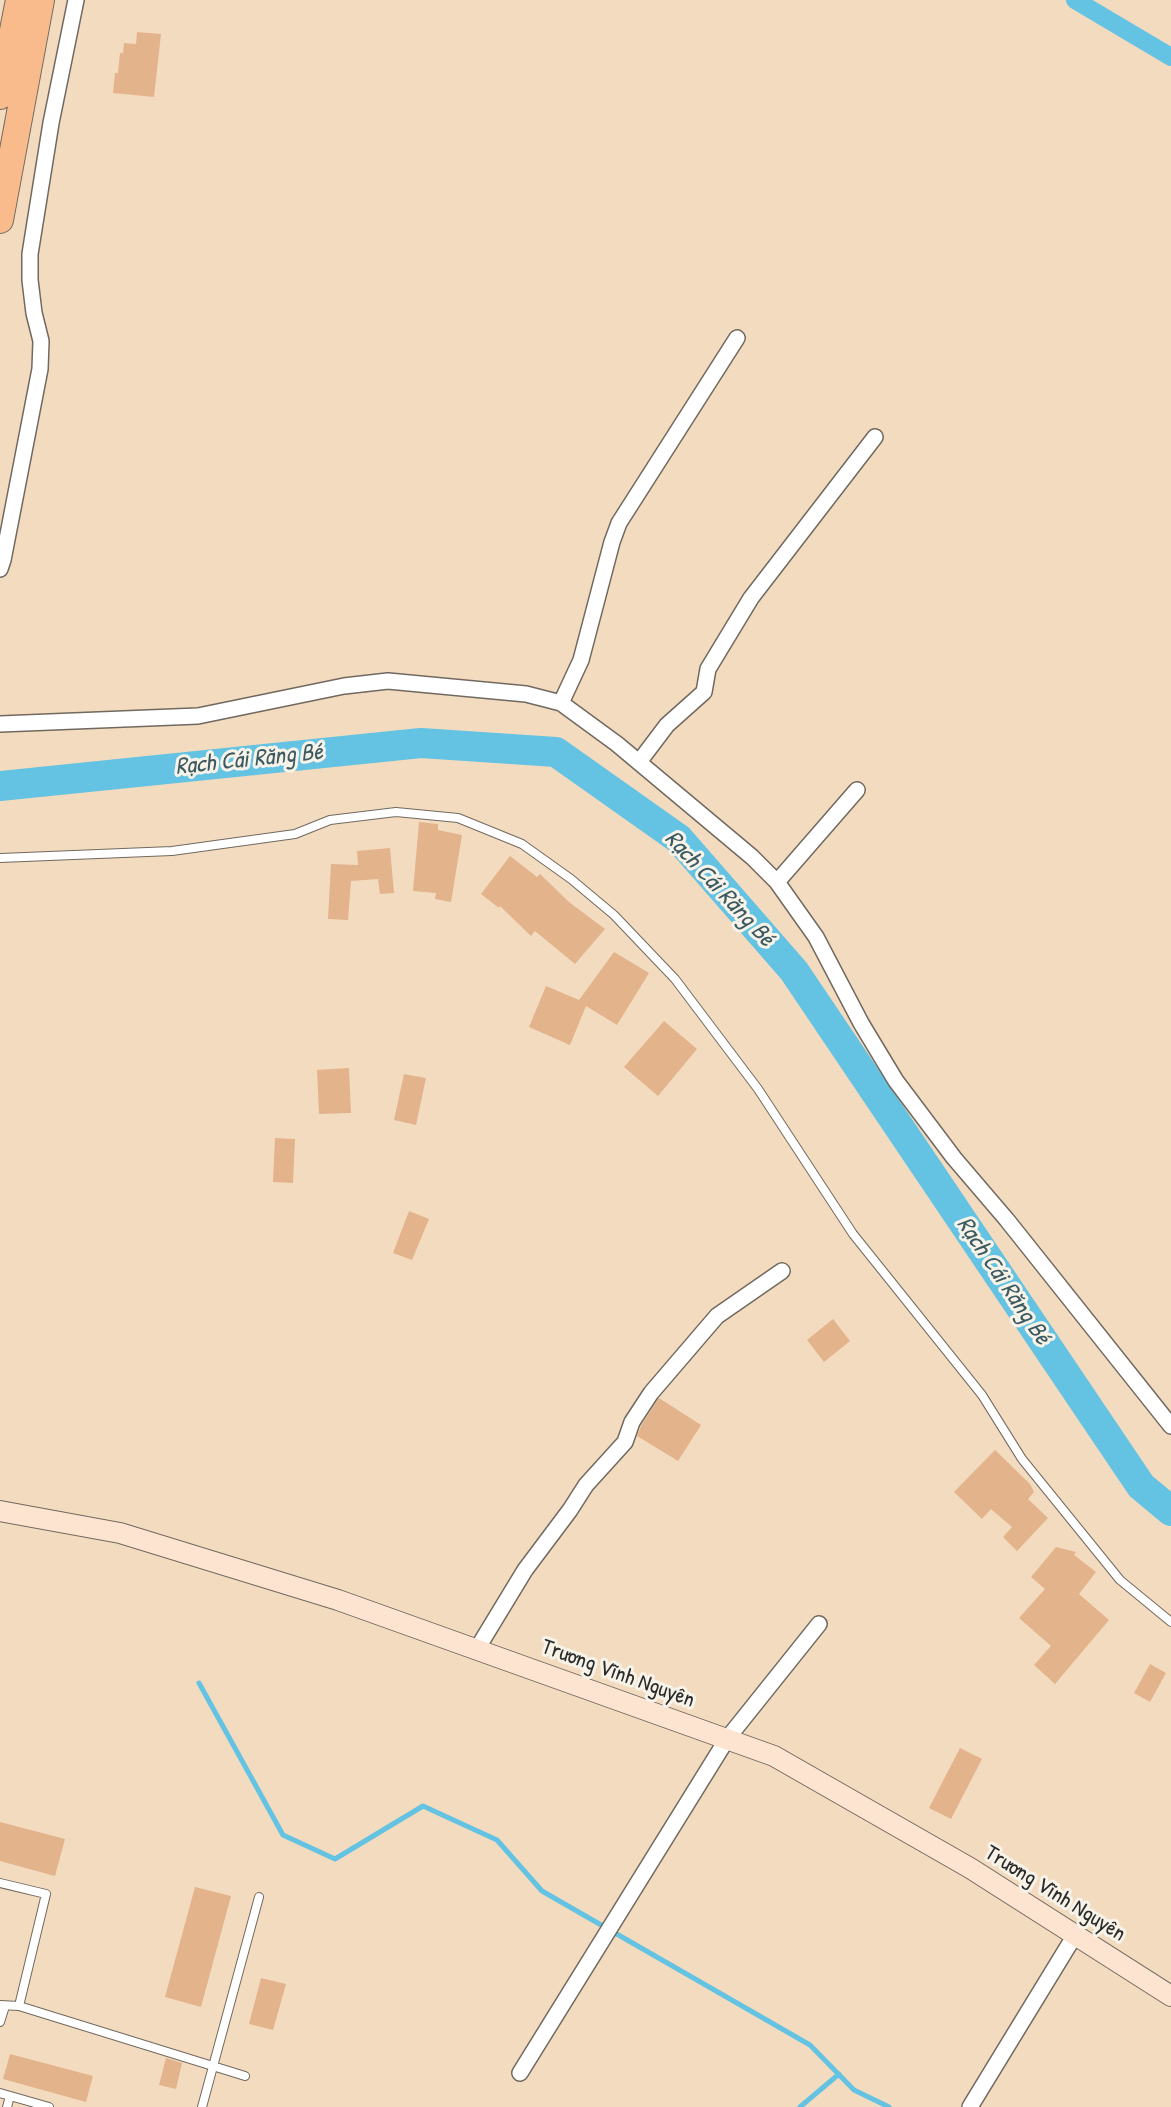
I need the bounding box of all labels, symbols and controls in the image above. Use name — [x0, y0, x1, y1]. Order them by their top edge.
water label: Rạch Cái Răng Bé — [174, 738, 324, 782]
water label: Rạch Cái Răng Bé — [658, 825, 780, 953]
water label: Rạch Cái Răng Bé — [950, 1212, 1056, 1350]
street label: Trương Vĩnh Nguyên — [538, 1634, 698, 1714]
street label: Trương Vĩnh Nguyên — [980, 1840, 1130, 1948]

